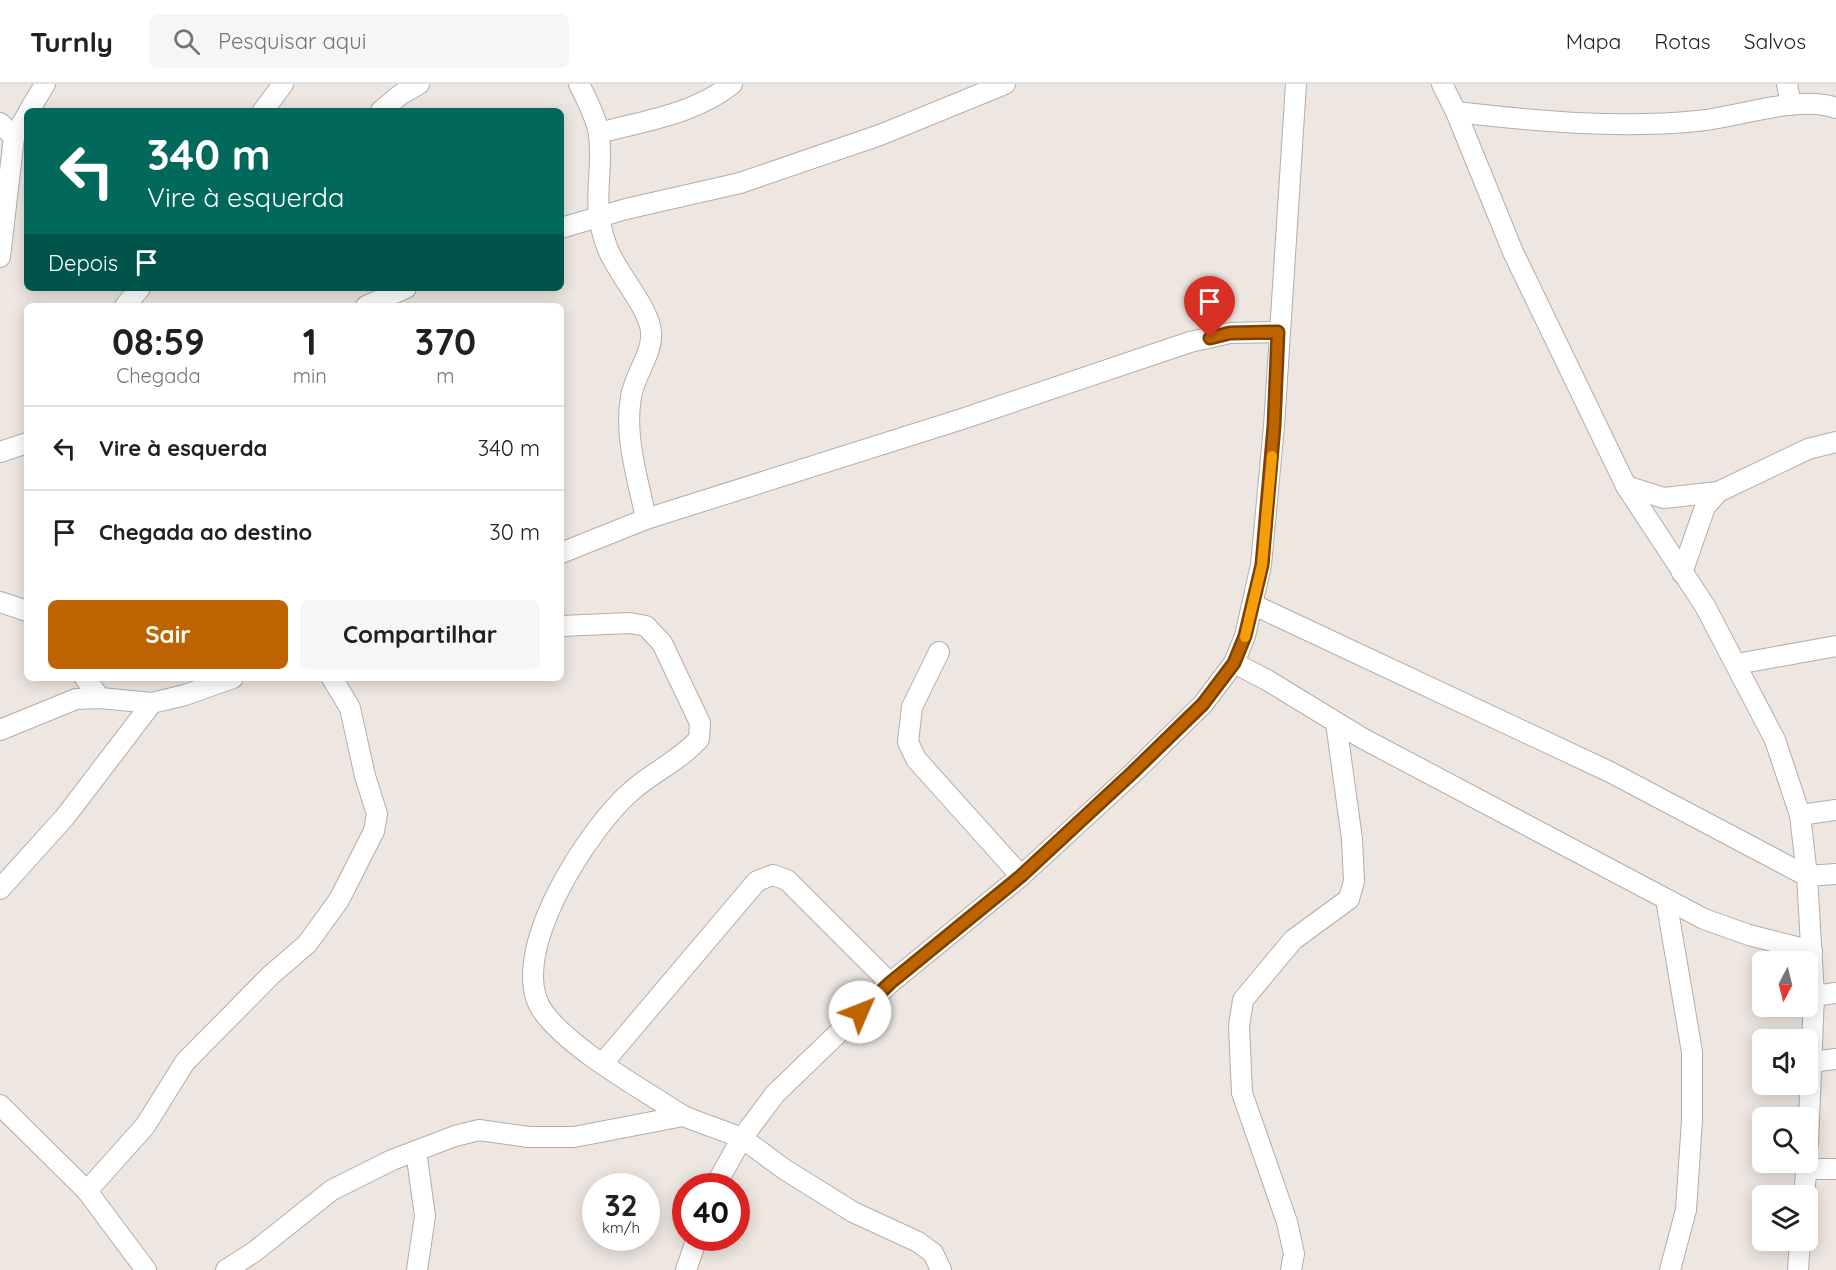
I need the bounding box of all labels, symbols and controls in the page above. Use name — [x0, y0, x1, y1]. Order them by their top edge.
search box — [149, 14, 569, 68]
text: Turnly — [30, 24, 113, 59]
icon: search — [170, 25, 203, 58]
text: Pesquisar aqui — [218, 27, 366, 55]
text: Mapa — [1566, 28, 1621, 54]
text: Rotas — [1654, 28, 1711, 54]
text: Salvos — [1744, 28, 1806, 54]
text: 340 m — [147, 128, 271, 181]
icon: left — [48, 132, 126, 210]
text: Vire à esquerda — [147, 180, 344, 214]
icon: arrive — [130, 246, 163, 279]
text: Depois — [48, 249, 118, 277]
pin — [1184, 276, 1235, 338]
icon: arrive — [1193, 285, 1226, 318]
text: 08:59 — [112, 319, 205, 364]
text: 1 — [303, 319, 317, 364]
text: 370 — [415, 319, 476, 364]
text: Chegada — [116, 363, 201, 388]
text: min — [293, 363, 327, 388]
text: m — [436, 363, 455, 388]
icon: left — [48, 432, 81, 465]
text: Vire à esquerda — [99, 434, 267, 462]
text: 340 m — [478, 434, 540, 462]
icon: arrive — [48, 516, 81, 549]
text: Chegada ao destino — [99, 518, 312, 546]
text: 30 m — [489, 518, 540, 546]
button: Sair — [48, 600, 288, 669]
button: Compartilhar — [300, 600, 540, 669]
north arrow — [1752, 951, 1818, 1017]
map controls — [1752, 951, 1818, 1251]
position arrow — [828, 980, 892, 1044]
button: sound — [1752, 1029, 1818, 1095]
button: search — [1752, 1107, 1818, 1173]
speed limit sign: 40 — [672, 1173, 750, 1251]
button: layers — [1752, 1185, 1818, 1251]
text: 32 — [604, 1186, 638, 1224]
text: km/h — [602, 1218, 640, 1237]

